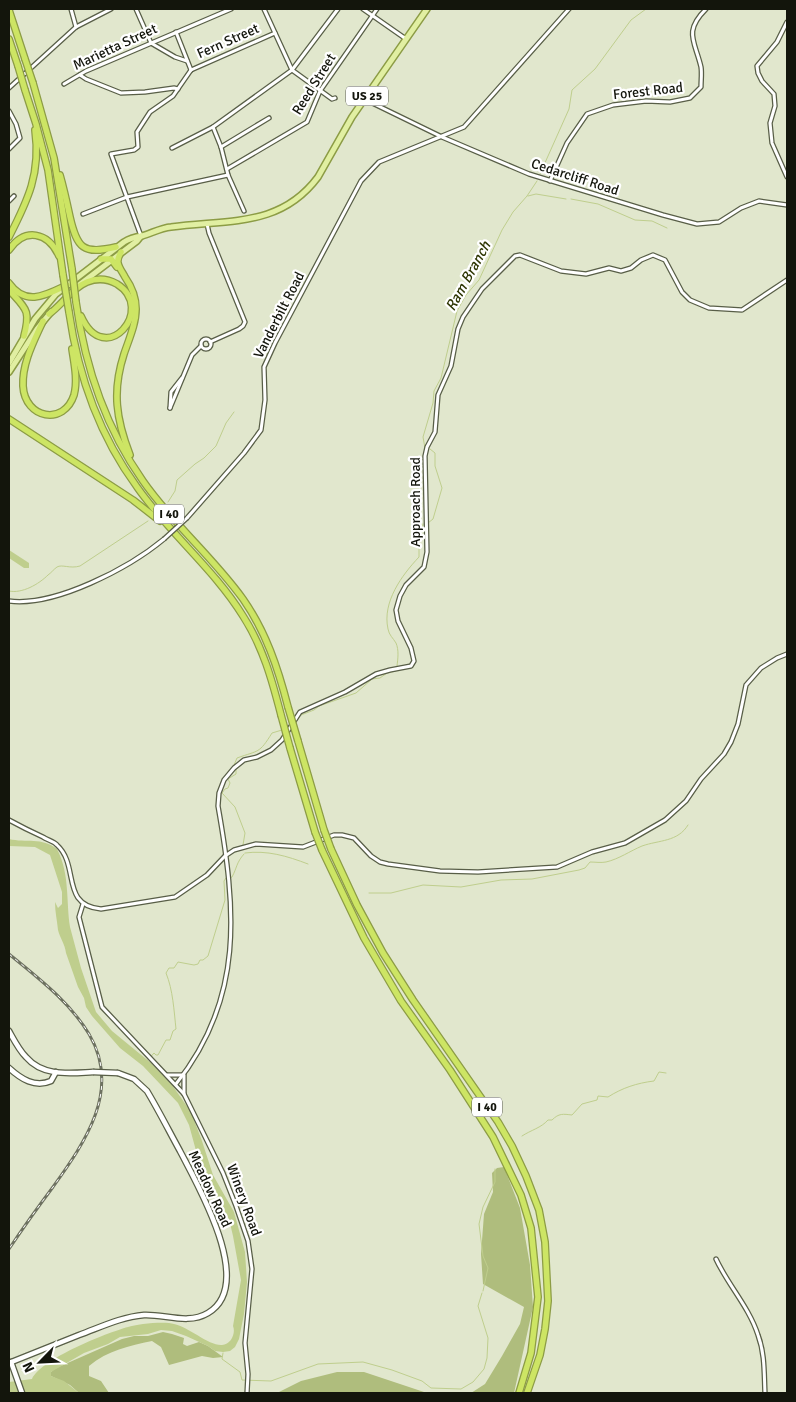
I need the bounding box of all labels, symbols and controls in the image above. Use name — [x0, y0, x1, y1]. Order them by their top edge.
street label: Marietta Street — [70, 20, 160, 74]
street label: Fern Street — [194, 20, 262, 62]
street label: Reed Street — [288, 50, 340, 118]
street label: Forest Road — [612, 79, 684, 103]
road number: US 25 — [346, 86, 388, 105]
street label: Cedarcliff Road — [529, 155, 621, 199]
water label: Ram Branch — [441, 237, 495, 314]
street label: Vanderbilt Road — [250, 269, 308, 361]
street label: Approach Road — [407, 457, 424, 547]
road number: I 40 — [154, 504, 184, 524]
road number: I 40 — [472, 1098, 502, 1116]
street label: Meadow Road — [185, 1148, 235, 1230]
street label: Winery Road — [223, 1162, 265, 1238]
north arrow — [15, 1337, 65, 1387]
text: N — [19, 1359, 38, 1375]

